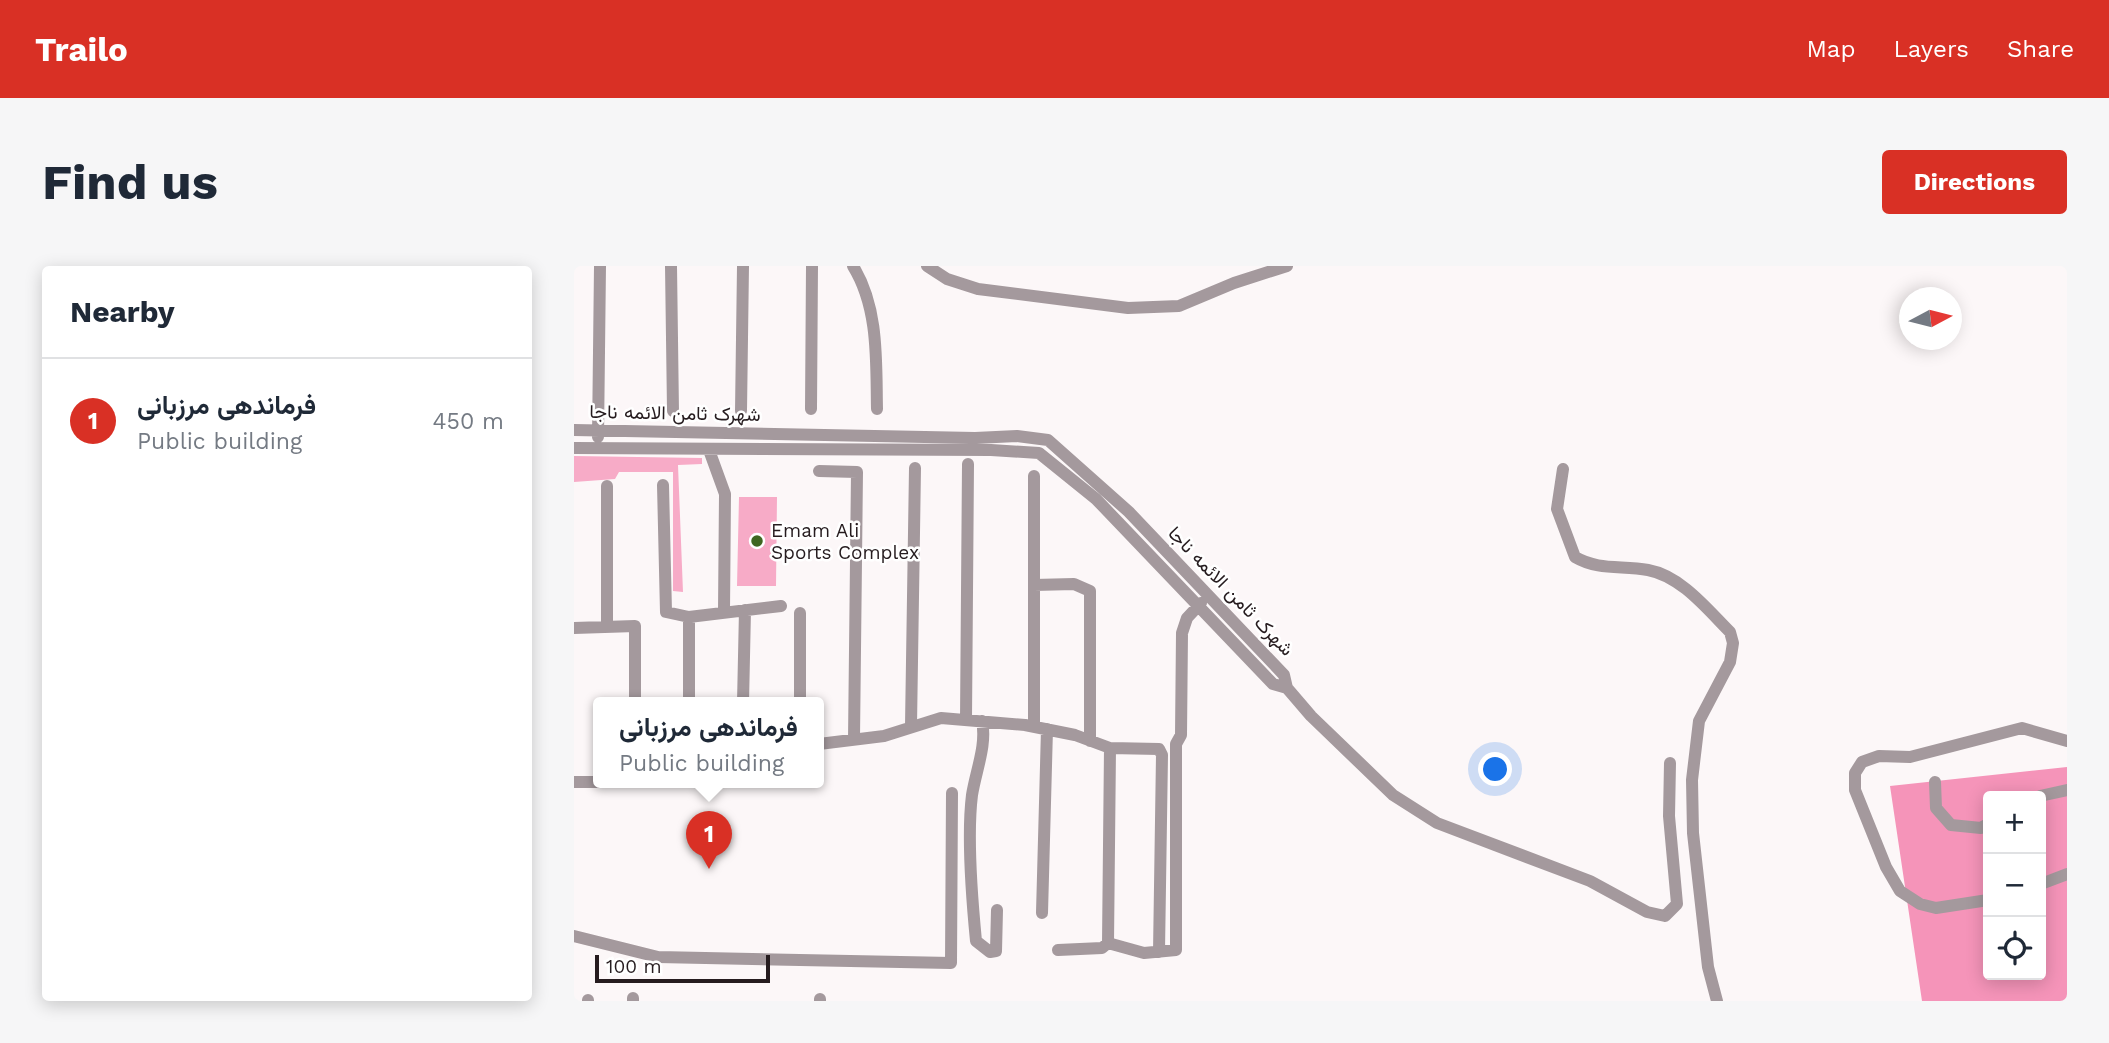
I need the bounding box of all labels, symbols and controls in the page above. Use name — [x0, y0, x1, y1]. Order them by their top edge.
text: Trailo — [35, 30, 128, 69]
text: Map — [1807, 35, 1855, 63]
text: Layers — [1893, 35, 1969, 63]
text: Share — [2007, 35, 2074, 63]
button: Directions — [1882, 150, 2067, 214]
text: Find us — [42, 153, 218, 211]
north arrow — [1899, 287, 1962, 350]
text: Nearby — [70, 294, 175, 329]
text: فرماندهی مرزبانی — [137, 390, 316, 420]
street label: شهرک ثامن الائمه ناجا — [589, 400, 761, 426]
text: 1 — [88, 408, 98, 435]
text: 450 m — [432, 408, 504, 435]
text: Public building — [137, 428, 302, 455]
place label: Emam Ali Sports Complex — [771, 519, 919, 564]
street label: شهرک ثامن الائمه ناجا — [1163, 521, 1299, 661]
marker: Emam Ali Sports Complex — [749, 533, 765, 549]
popup — [593, 697, 824, 788]
text: فرماندهی مرزبانی — [619, 712, 798, 742]
text: Public building — [619, 750, 784, 777]
your location — [1478, 752, 1512, 786]
map controls — [1983, 791, 2046, 980]
button: + — [1983, 791, 2046, 854]
pin: 1 — [686, 811, 732, 869]
button: − — [1983, 854, 2046, 917]
button: locate — [1983, 917, 2046, 980]
scale bar — [595, 952, 770, 984]
text: 100 m — [606, 955, 662, 978]

